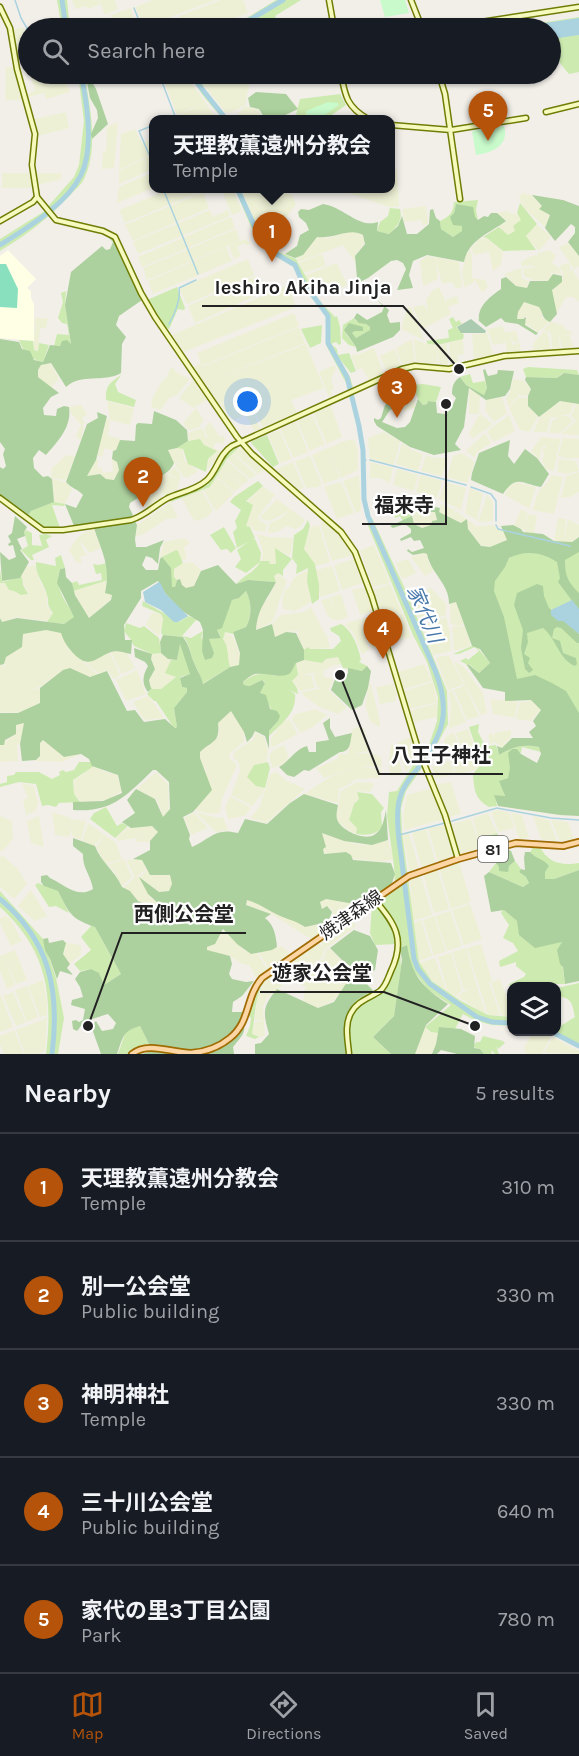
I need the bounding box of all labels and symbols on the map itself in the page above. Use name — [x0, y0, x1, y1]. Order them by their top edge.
pin: 5 — [468, 92, 508, 141]
pin: 1 — [252, 212, 292, 262]
callout: Ieshiro Akiha Jinja — [202, 268, 403, 306]
text: Ieshiro Akiha Jinja — [215, 276, 391, 299]
pin: 3 — [378, 368, 416, 418]
your location — [233, 387, 262, 416]
pin: 2 — [124, 458, 162, 507]
callout: 福来寺 — [362, 486, 446, 524]
text: 福来寺 — [374, 494, 434, 517]
water label: 家代川 — [402, 582, 448, 648]
pin: 4 — [364, 610, 403, 659]
callout: 八王子神社 — [379, 736, 503, 774]
text: 八王子神社 — [391, 744, 491, 767]
road number: 81 — [478, 836, 508, 862]
street label: 焼津森線 — [315, 885, 387, 945]
callout: 西側公会堂 — [122, 895, 246, 933]
text: 西側公会堂 — [134, 903, 234, 926]
callout: 遊家公会堂 — [260, 954, 384, 992]
text: 遊家公会堂 — [272, 962, 372, 985]

